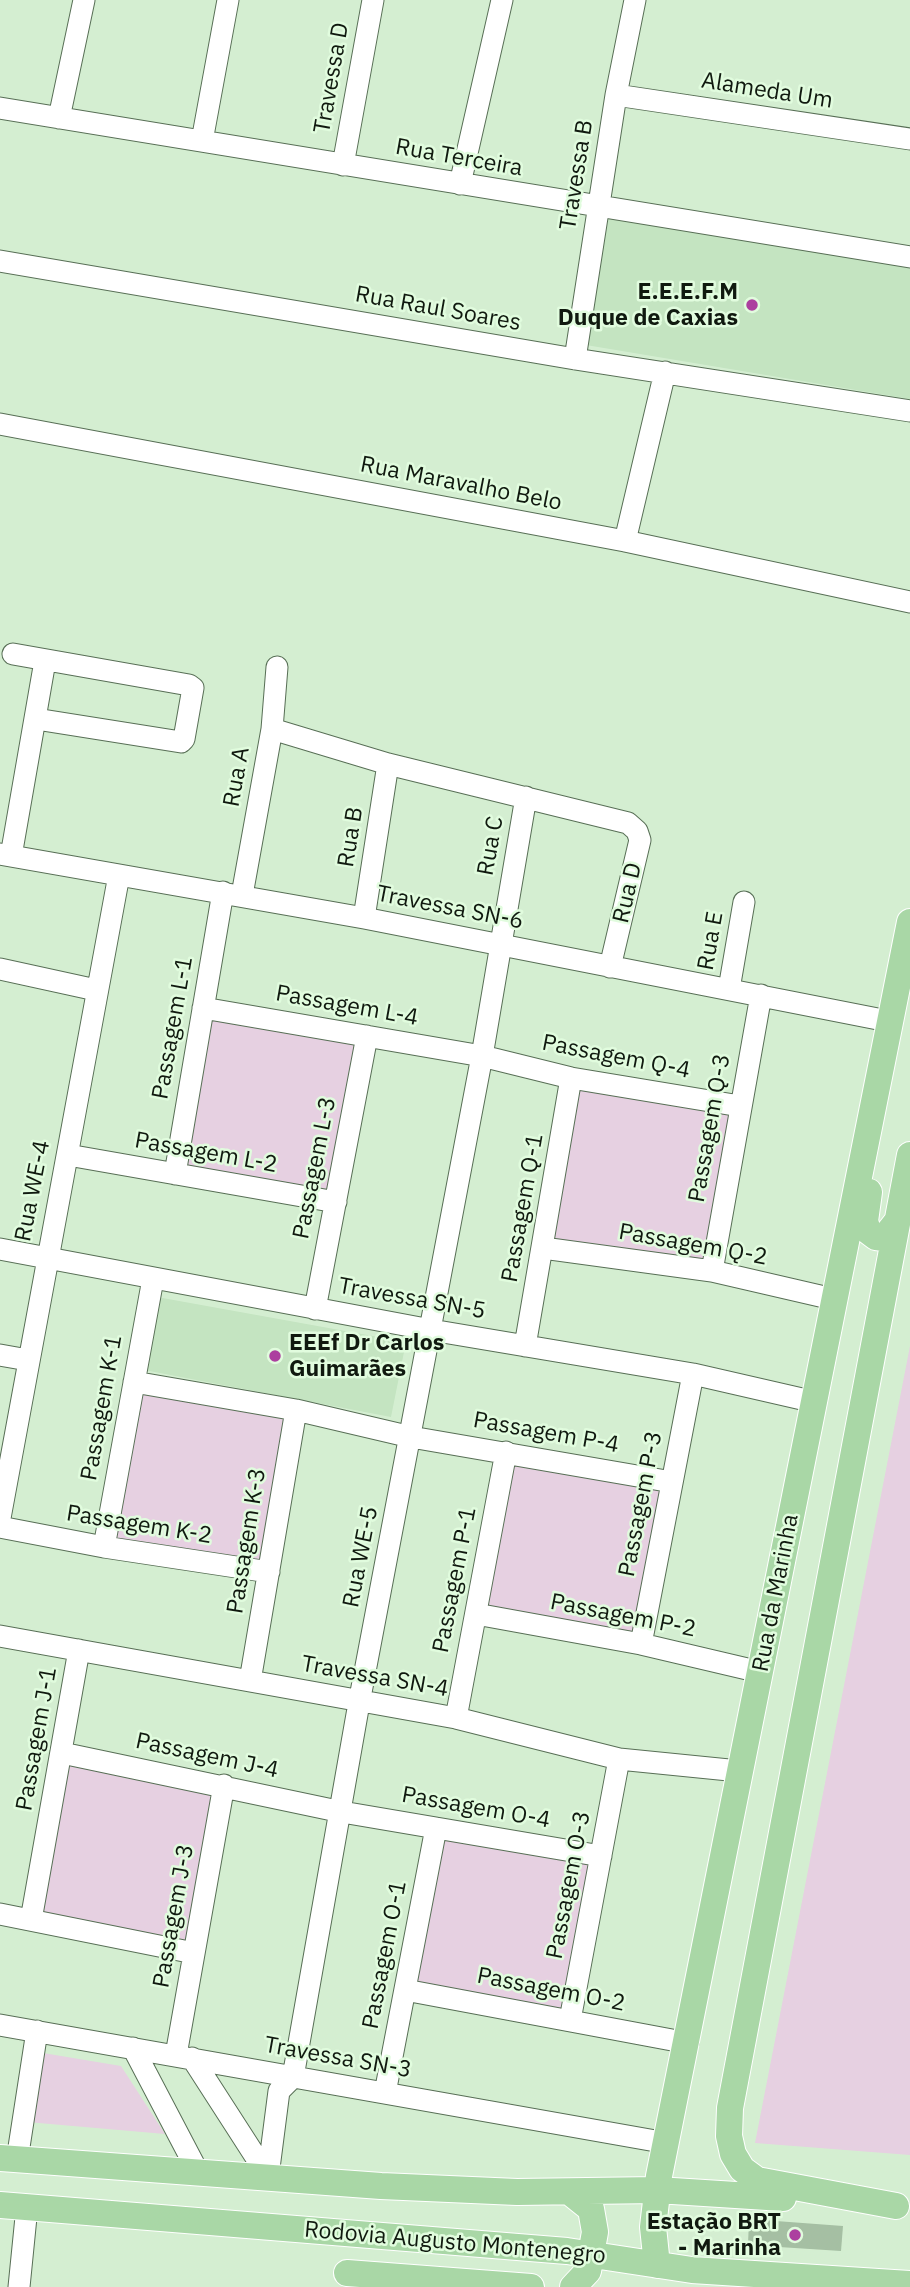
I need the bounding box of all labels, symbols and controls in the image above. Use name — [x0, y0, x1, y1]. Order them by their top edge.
street label: Travessa D — [309, 21, 355, 135]
street label: Alameda Um — [699, 67, 835, 115]
street label: Travessa B — [555, 118, 599, 232]
street label: Rua Terceira — [393, 133, 525, 183]
place label: E.E.E.F.M Duque de Caxias — [558, 278, 738, 332]
street label: Rua Raul Soares — [353, 281, 523, 337]
marker: E.E.E.F.M Duque de Caxias — [744, 297, 760, 313]
street label: Rua Maravalho Belo — [358, 451, 564, 517]
street label: Rua A — [218, 745, 256, 809]
street label: Rua B — [333, 805, 369, 869]
street label: Rua C — [472, 814, 510, 878]
street label: Rua D — [608, 860, 648, 926]
street label: Travessa SN-6 — [374, 880, 526, 936]
street label: Rua E — [692, 910, 730, 972]
street label: Passagem L-1 — [147, 955, 199, 1101]
street label: Passagem L-4 — [274, 980, 420, 1032]
street label: Passagem Q-4 — [540, 1029, 692, 1085]
street label: Passagem Q-3 — [683, 1052, 737, 1204]
street label: Passagem L-3 — [288, 1095, 342, 1241]
street label: Passagem L-2 — [133, 1127, 279, 1179]
street label: Passagem Q-1 — [496, 1132, 550, 1284]
street label: Rua WE-4 — [10, 1138, 56, 1244]
street label: Passagem Q-2 — [617, 1218, 769, 1272]
street label: Travessa SN-5 — [336, 1272, 488, 1326]
place label: EEEf Dr Carlos Guimarães — [289, 1329, 444, 1383]
street label: Passagem K-1 — [76, 1333, 128, 1483]
marker: EEEf Dr Carlos Guimarães — [267, 1348, 283, 1364]
street label: Passagem P-4 — [471, 1407, 621, 1459]
street label: Passagem P-3 — [613, 1429, 669, 1579]
street label: Passagem K-3 — [222, 1466, 272, 1616]
street label: Passagem K-2 — [64, 1500, 214, 1550]
street label: Rua WE-5 — [338, 1504, 384, 1610]
street label: Passagem P-1 — [427, 1505, 483, 1655]
street label: Rua da Marinha — [747, 1512, 805, 1674]
street label: Passagem P-2 — [548, 1588, 698, 1644]
street label: Travessa SN-4 — [299, 1650, 451, 1704]
street label: Passagem J-1 — [11, 1665, 63, 1813]
street label: Passagem J-4 — [133, 1727, 281, 1785]
street label: Passagem O-4 — [400, 1781, 552, 1835]
street label: Passagem O-3 — [541, 1809, 597, 1961]
street label: Passagem J-3 — [148, 1842, 200, 1990]
street label: Passagem O-1 — [357, 1879, 413, 2031]
street label: Passagem O-2 — [475, 1962, 627, 2018]
street label: Travessa SN-3 — [262, 2031, 414, 2085]
place label: Estação BRT - Marinha — [647, 2208, 781, 2262]
street label: Rodovia Augusto Montenegro — [303, 2216, 607, 2270]
marker: Estação BRT - Marinha — [787, 2227, 803, 2243]

